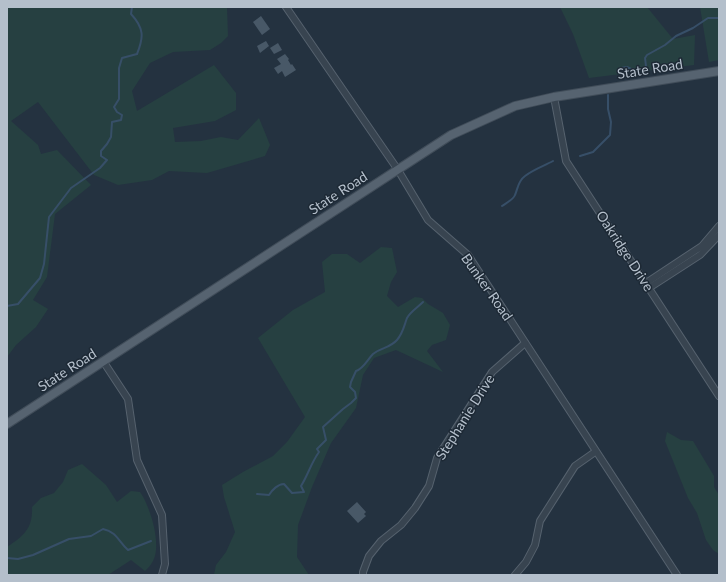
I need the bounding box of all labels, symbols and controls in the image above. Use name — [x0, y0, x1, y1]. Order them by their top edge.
street label: State Road — [616, 55, 684, 82]
street label: State Road — [305, 167, 370, 218]
street label: Oakridge Drive — [593, 207, 658, 294]
street label: Bunker Road — [458, 250, 517, 324]
street label: State Road — [34, 344, 99, 395]
street label: Stephanie Drive — [431, 371, 498, 463]

